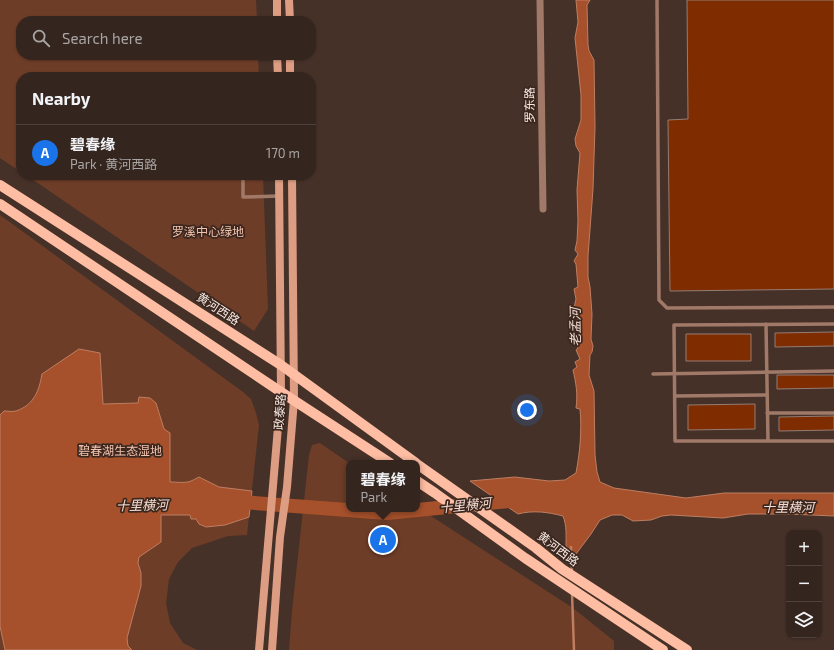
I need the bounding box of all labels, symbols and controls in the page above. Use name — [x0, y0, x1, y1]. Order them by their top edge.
search box — [16, 16, 316, 60]
icon: search — [30, 27, 52, 49]
text: Search here — [62, 29, 143, 47]
street label: 罗东路 — [522, 87, 536, 123]
text: Nearby — [32, 88, 90, 108]
text: 碧春缘 — [70, 135, 115, 153]
text: A — [41, 145, 49, 161]
text: 170 m — [266, 145, 300, 161]
text: Park · 黄河西路 — [70, 156, 157, 172]
park label: 罗溪中心绿地 — [172, 224, 244, 238]
street label: 黄河西路 — [195, 289, 242, 327]
water label: 老孟河 — [567, 304, 583, 347]
street label: 政泰路 — [271, 393, 287, 430]
your location — [517, 400, 537, 420]
park label: 碧春湖生态湿地 — [78, 443, 162, 457]
popup — [346, 460, 420, 512]
text: 碧春缘 — [360, 470, 406, 488]
text: Park — [360, 489, 387, 505]
water label: 十里横河 — [438, 494, 495, 516]
water label: 十里横河 — [116, 496, 171, 513]
water label: 十里横河 — [762, 499, 817, 515]
pin: A — [370, 525, 396, 555]
street label: 黄河西路 — [535, 528, 582, 568]
map controls — [786, 530, 822, 638]
button: + — [786, 530, 822, 566]
button: − — [786, 566, 822, 602]
button: layers — [786, 602, 822, 638]

